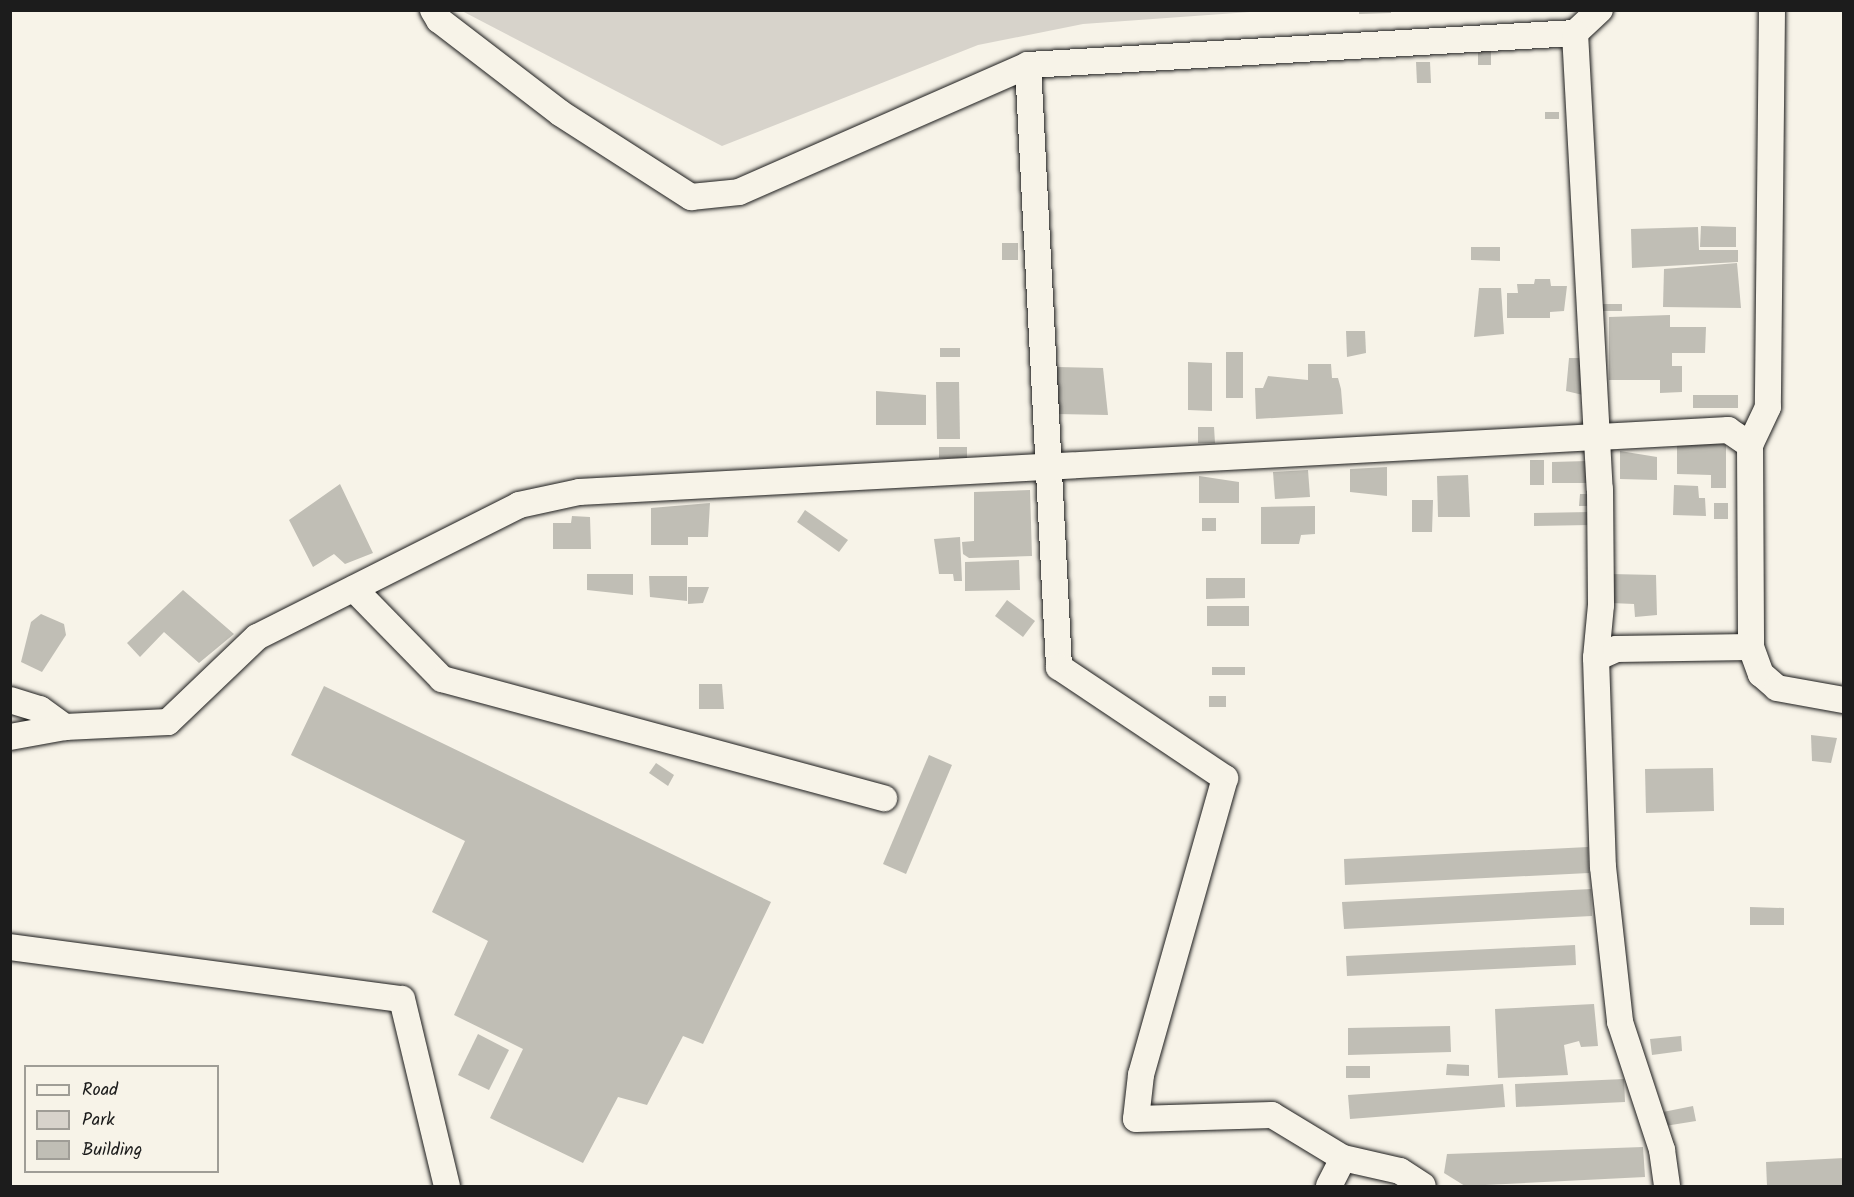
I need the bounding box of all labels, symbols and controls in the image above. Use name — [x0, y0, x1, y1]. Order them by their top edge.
legend — [24, 1065, 219, 1173]
text: Road — [82, 1076, 118, 1105]
text: Park — [82, 1106, 115, 1135]
text: Building — [82, 1136, 142, 1165]

